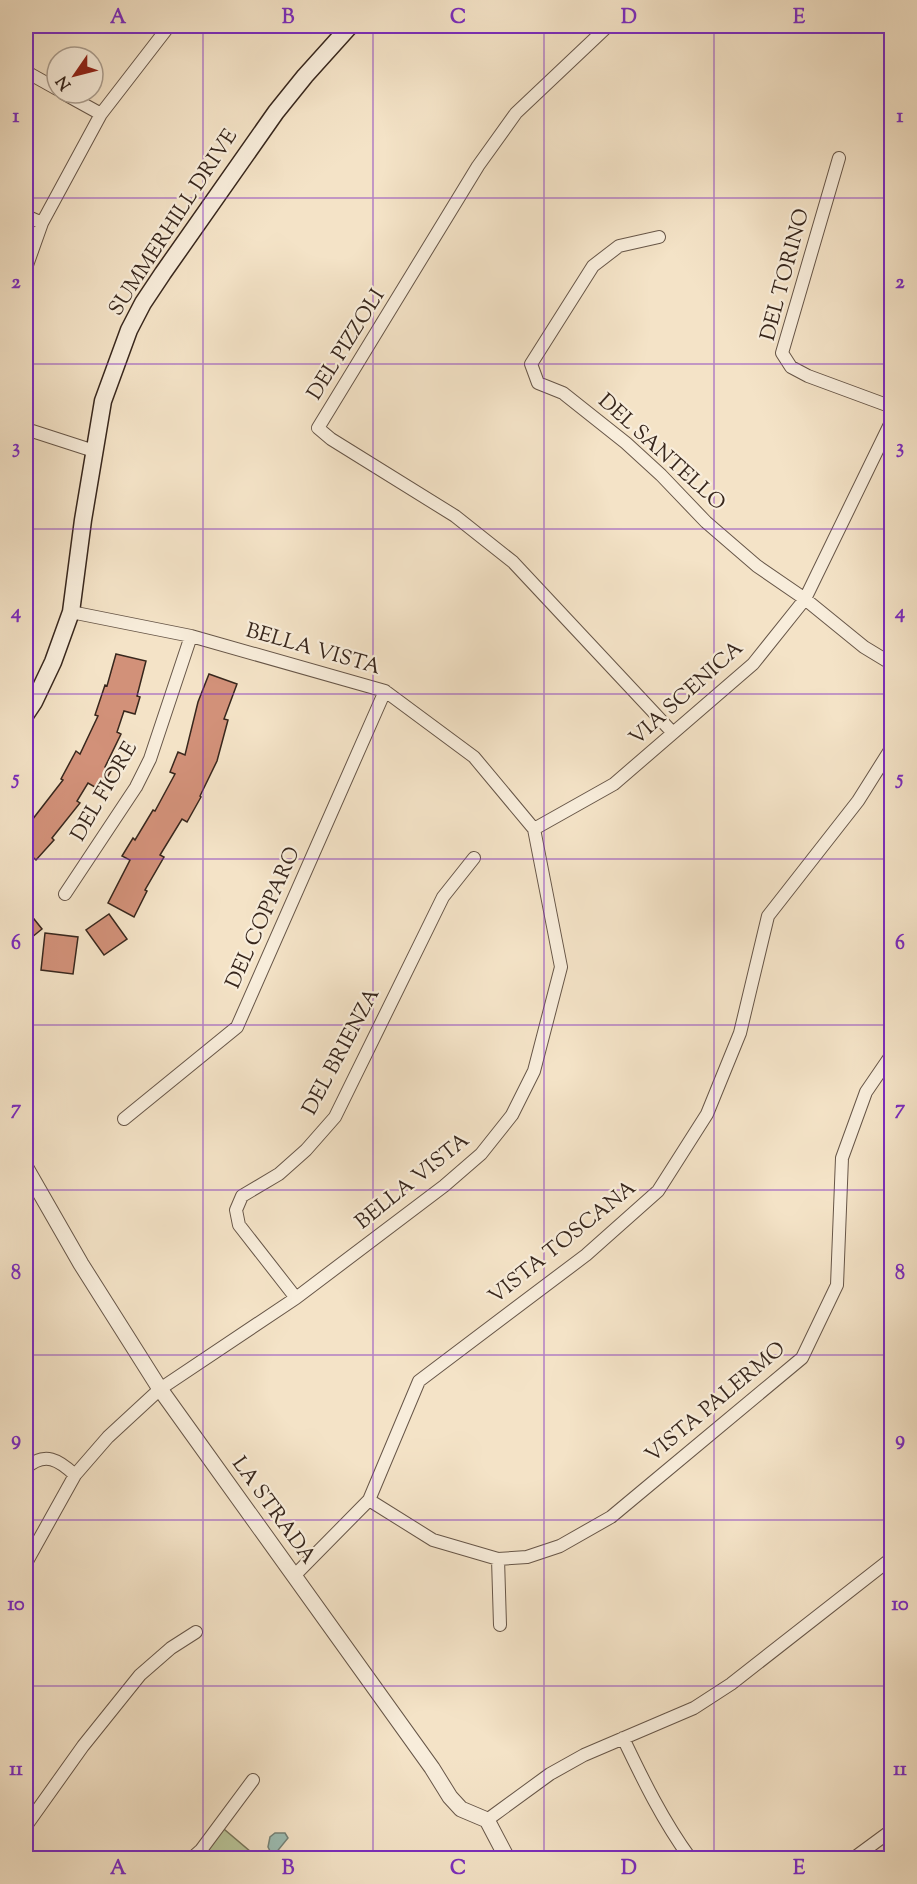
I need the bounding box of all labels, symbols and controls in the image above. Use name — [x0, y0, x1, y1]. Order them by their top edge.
text: A — [110, 4, 127, 33]
text: B — [282, 4, 295, 33]
text: C — [450, 4, 466, 33]
text: D — [621, 4, 637, 33]
text: E — [793, 4, 806, 33]
north arrow — [45, 45, 105, 105]
text: N — [52, 70, 78, 94]
text: 1 — [13, 103, 20, 132]
text: 1 — [897, 103, 904, 132]
street label: SUMMERHILL DRIVE — [102, 123, 246, 322]
street label: DEL TORINO — [754, 206, 818, 344]
text: 2 — [11, 269, 21, 298]
text: 2 — [895, 269, 905, 298]
street label: DEL PIZZOLI — [301, 283, 393, 407]
street label: DEL SANTELLO — [590, 387, 732, 519]
text: 3 — [12, 434, 20, 463]
text: 3 — [896, 434, 904, 463]
text: 4 — [10, 599, 21, 628]
text: 4 — [894, 599, 905, 628]
street label: BELLA VISTA — [242, 616, 384, 684]
street label: VIA SCENICA — [623, 635, 751, 753]
street label: DEL FIORE — [64, 736, 146, 847]
text: 5 — [11, 765, 20, 794]
text: 5 — [895, 765, 904, 794]
street label: DEL COPPARO — [219, 842, 309, 994]
text: 6 — [11, 930, 21, 959]
text: 6 — [895, 930, 905, 959]
street label: DEL BRIENZA — [296, 983, 388, 1121]
text: 7 — [11, 1095, 22, 1124]
text: 7 — [895, 1095, 906, 1124]
street label: BELLA VISTA — [350, 1127, 476, 1237]
street label: VISTA TOSCANA — [483, 1174, 643, 1312]
text: 8 — [11, 1260, 21, 1289]
text: 8 — [895, 1260, 905, 1289]
street label: VISTA PALERMO — [639, 1335, 793, 1471]
text: 9 — [11, 1426, 21, 1455]
text: 9 — [895, 1426, 905, 1455]
street label: LA STRADA — [224, 1451, 322, 1571]
text: 10 — [7, 1591, 25, 1620]
text: 10 — [891, 1591, 909, 1620]
text: 11 — [9, 1756, 23, 1785]
text: 11 — [893, 1756, 907, 1785]
text: A — [110, 1855, 127, 1884]
text: B — [282, 1855, 295, 1884]
text: C — [450, 1855, 466, 1884]
text: D — [621, 1855, 637, 1884]
text: E — [793, 1855, 806, 1884]

